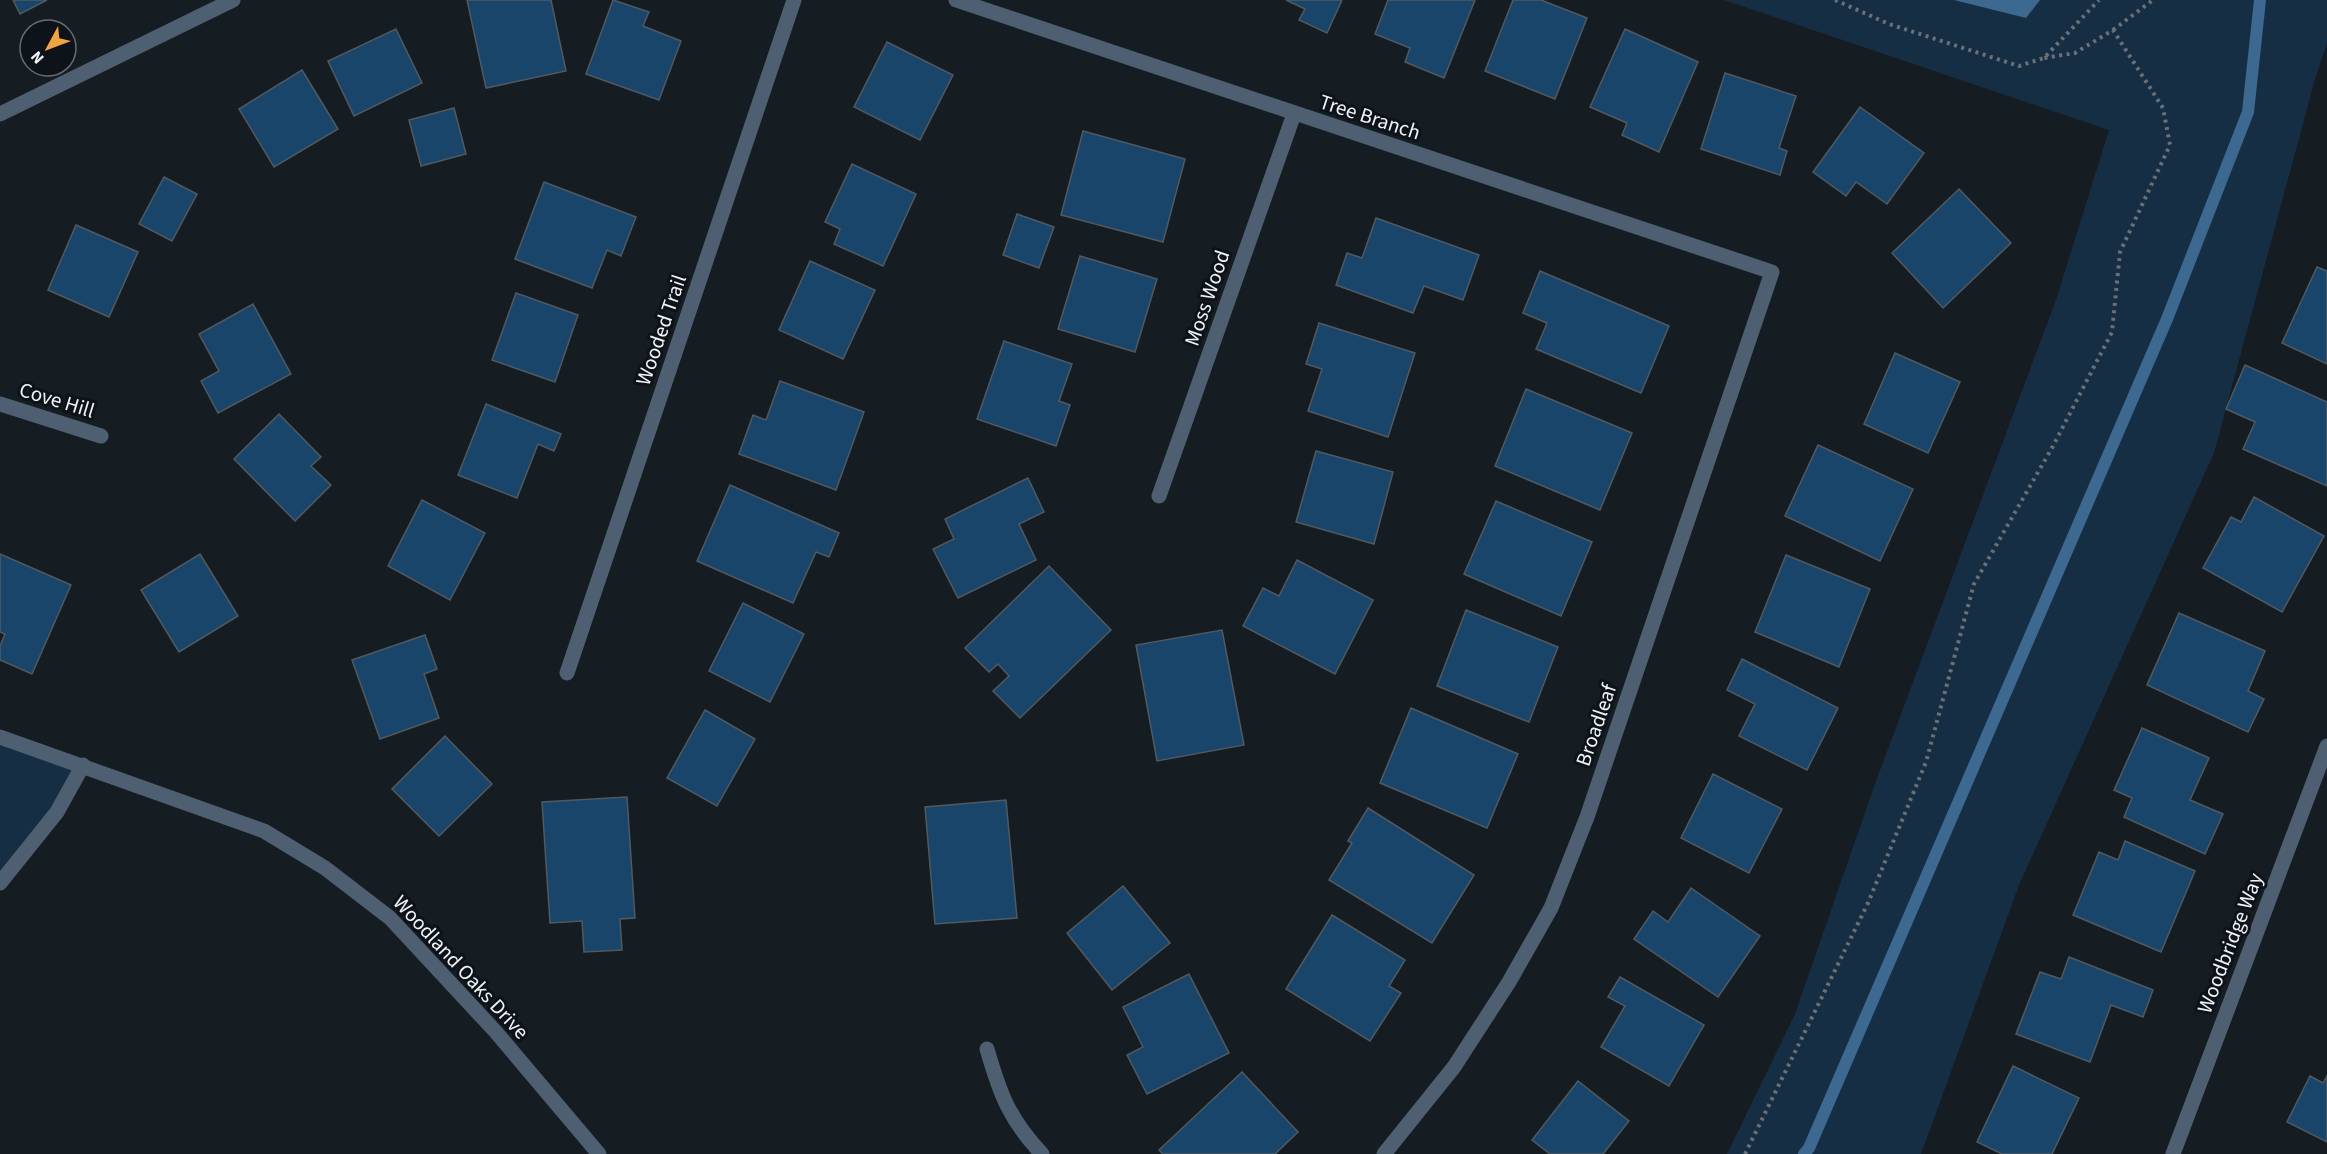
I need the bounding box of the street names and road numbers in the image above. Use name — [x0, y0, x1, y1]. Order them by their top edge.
street label: Tree Branch — [1316, 87, 1424, 147]
street label: Moss Wood — [1177, 246, 1237, 350]
street label: Wooded Trail — [628, 271, 694, 389]
street label: Cove Hill — [16, 374, 98, 426]
street label: Broadleaf — [1568, 679, 1624, 770]
street label: Woodbridge Way — [2189, 868, 2271, 1018]
street label: Woodland Oaks Drive — [386, 888, 536, 1046]

